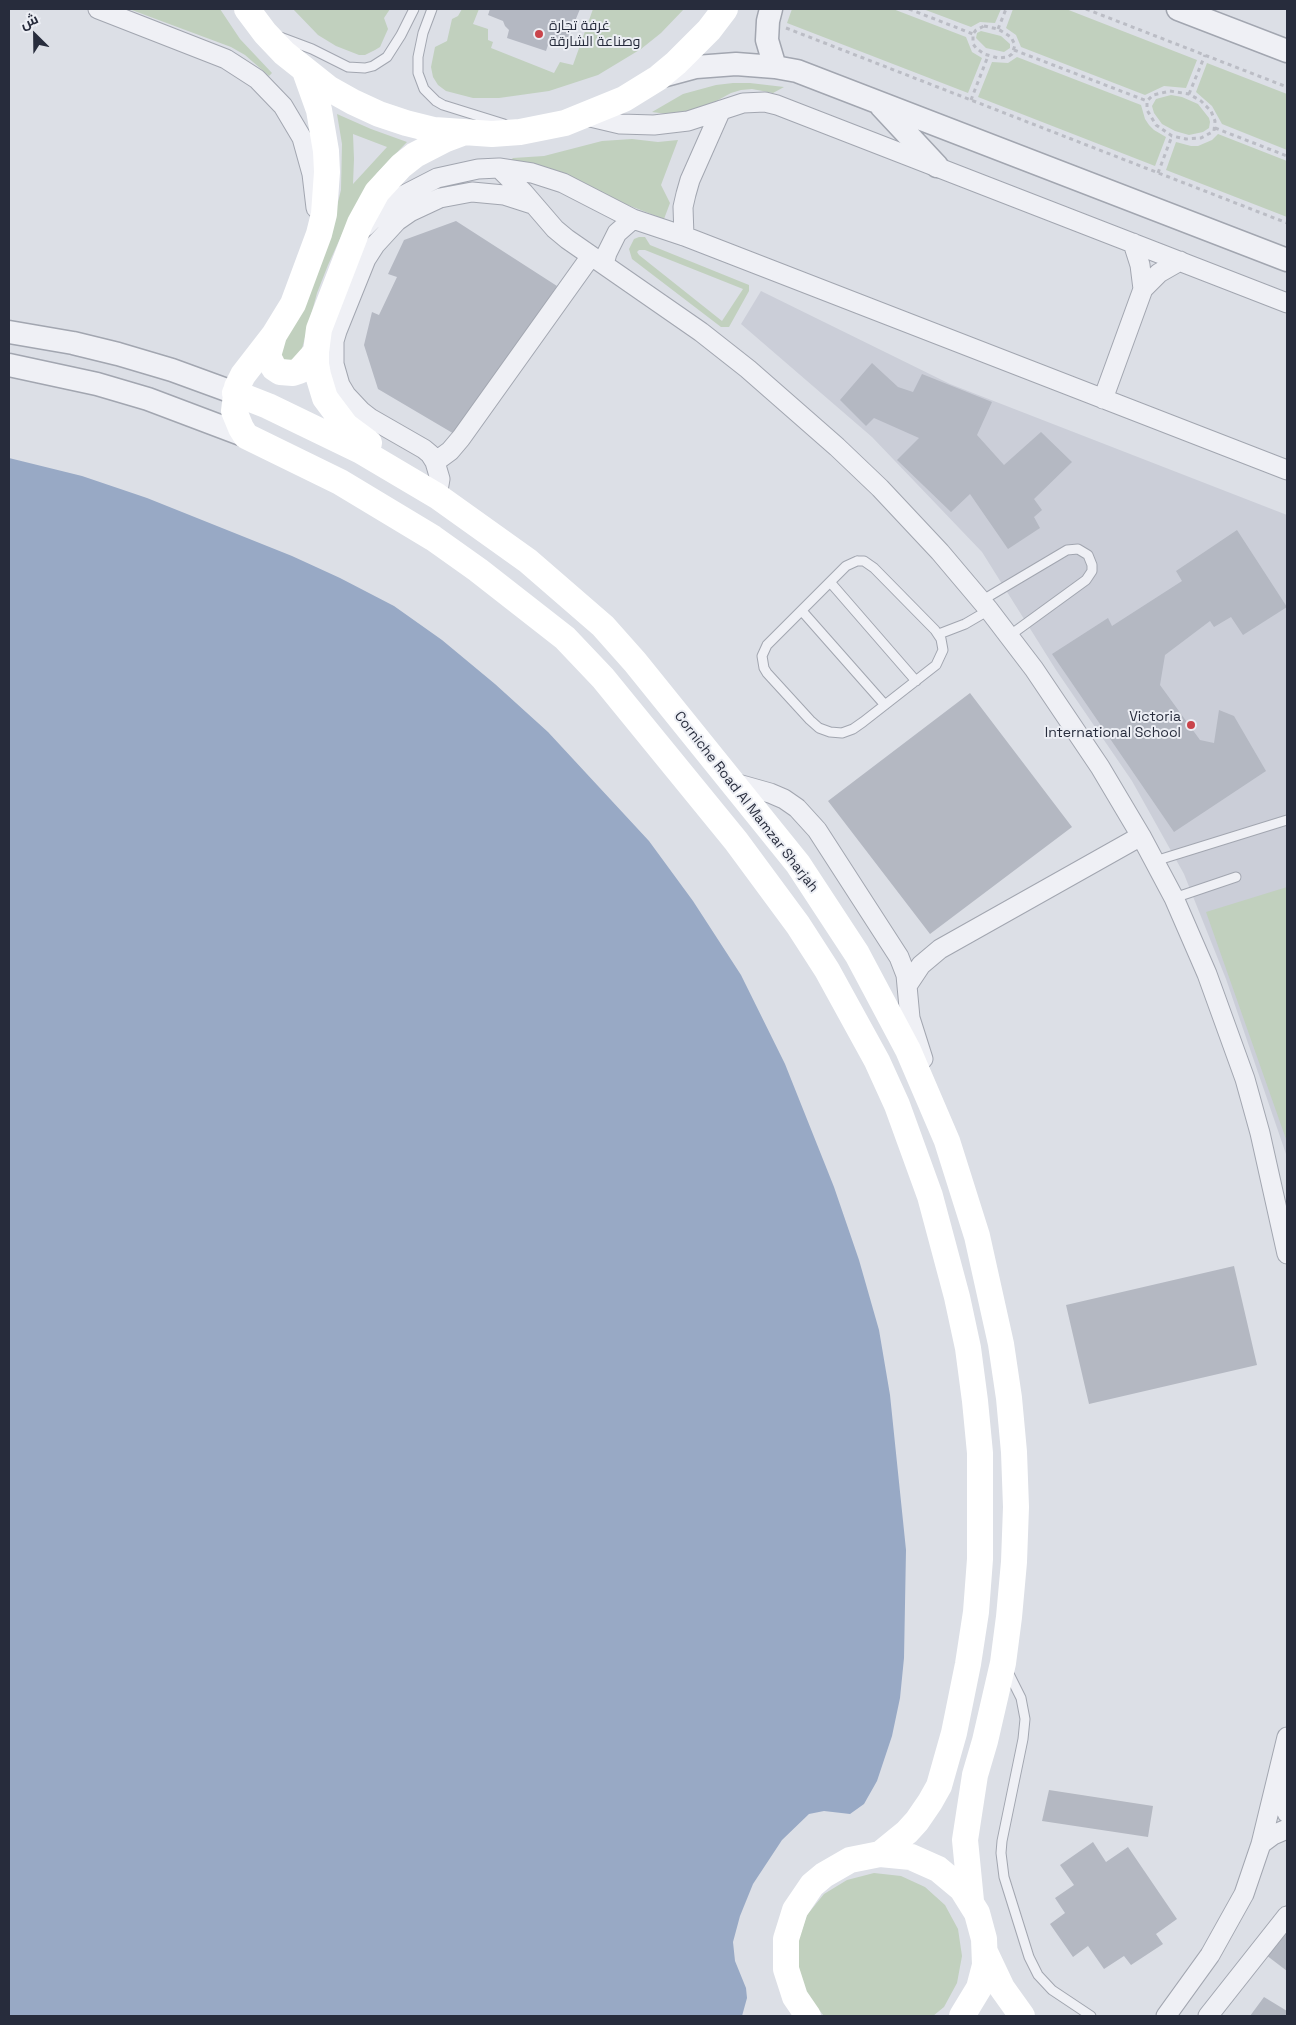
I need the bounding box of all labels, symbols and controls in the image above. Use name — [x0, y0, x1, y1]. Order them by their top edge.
text: ش — [17, 9, 41, 33]
north arrow — [10, 10, 60, 60]
place label: غرفة تجارة وصناعة الشارقة — [549, 18, 640, 50]
marker: غرفة تجارة وصناعة الشارقة — [533, 28, 545, 40]
street label: Corniche Road Al Mamzar Sharjah — [670, 708, 822, 896]
place label: Victoria International School — [1045, 709, 1181, 742]
marker: Victoria International School — [1185, 719, 1197, 731]

